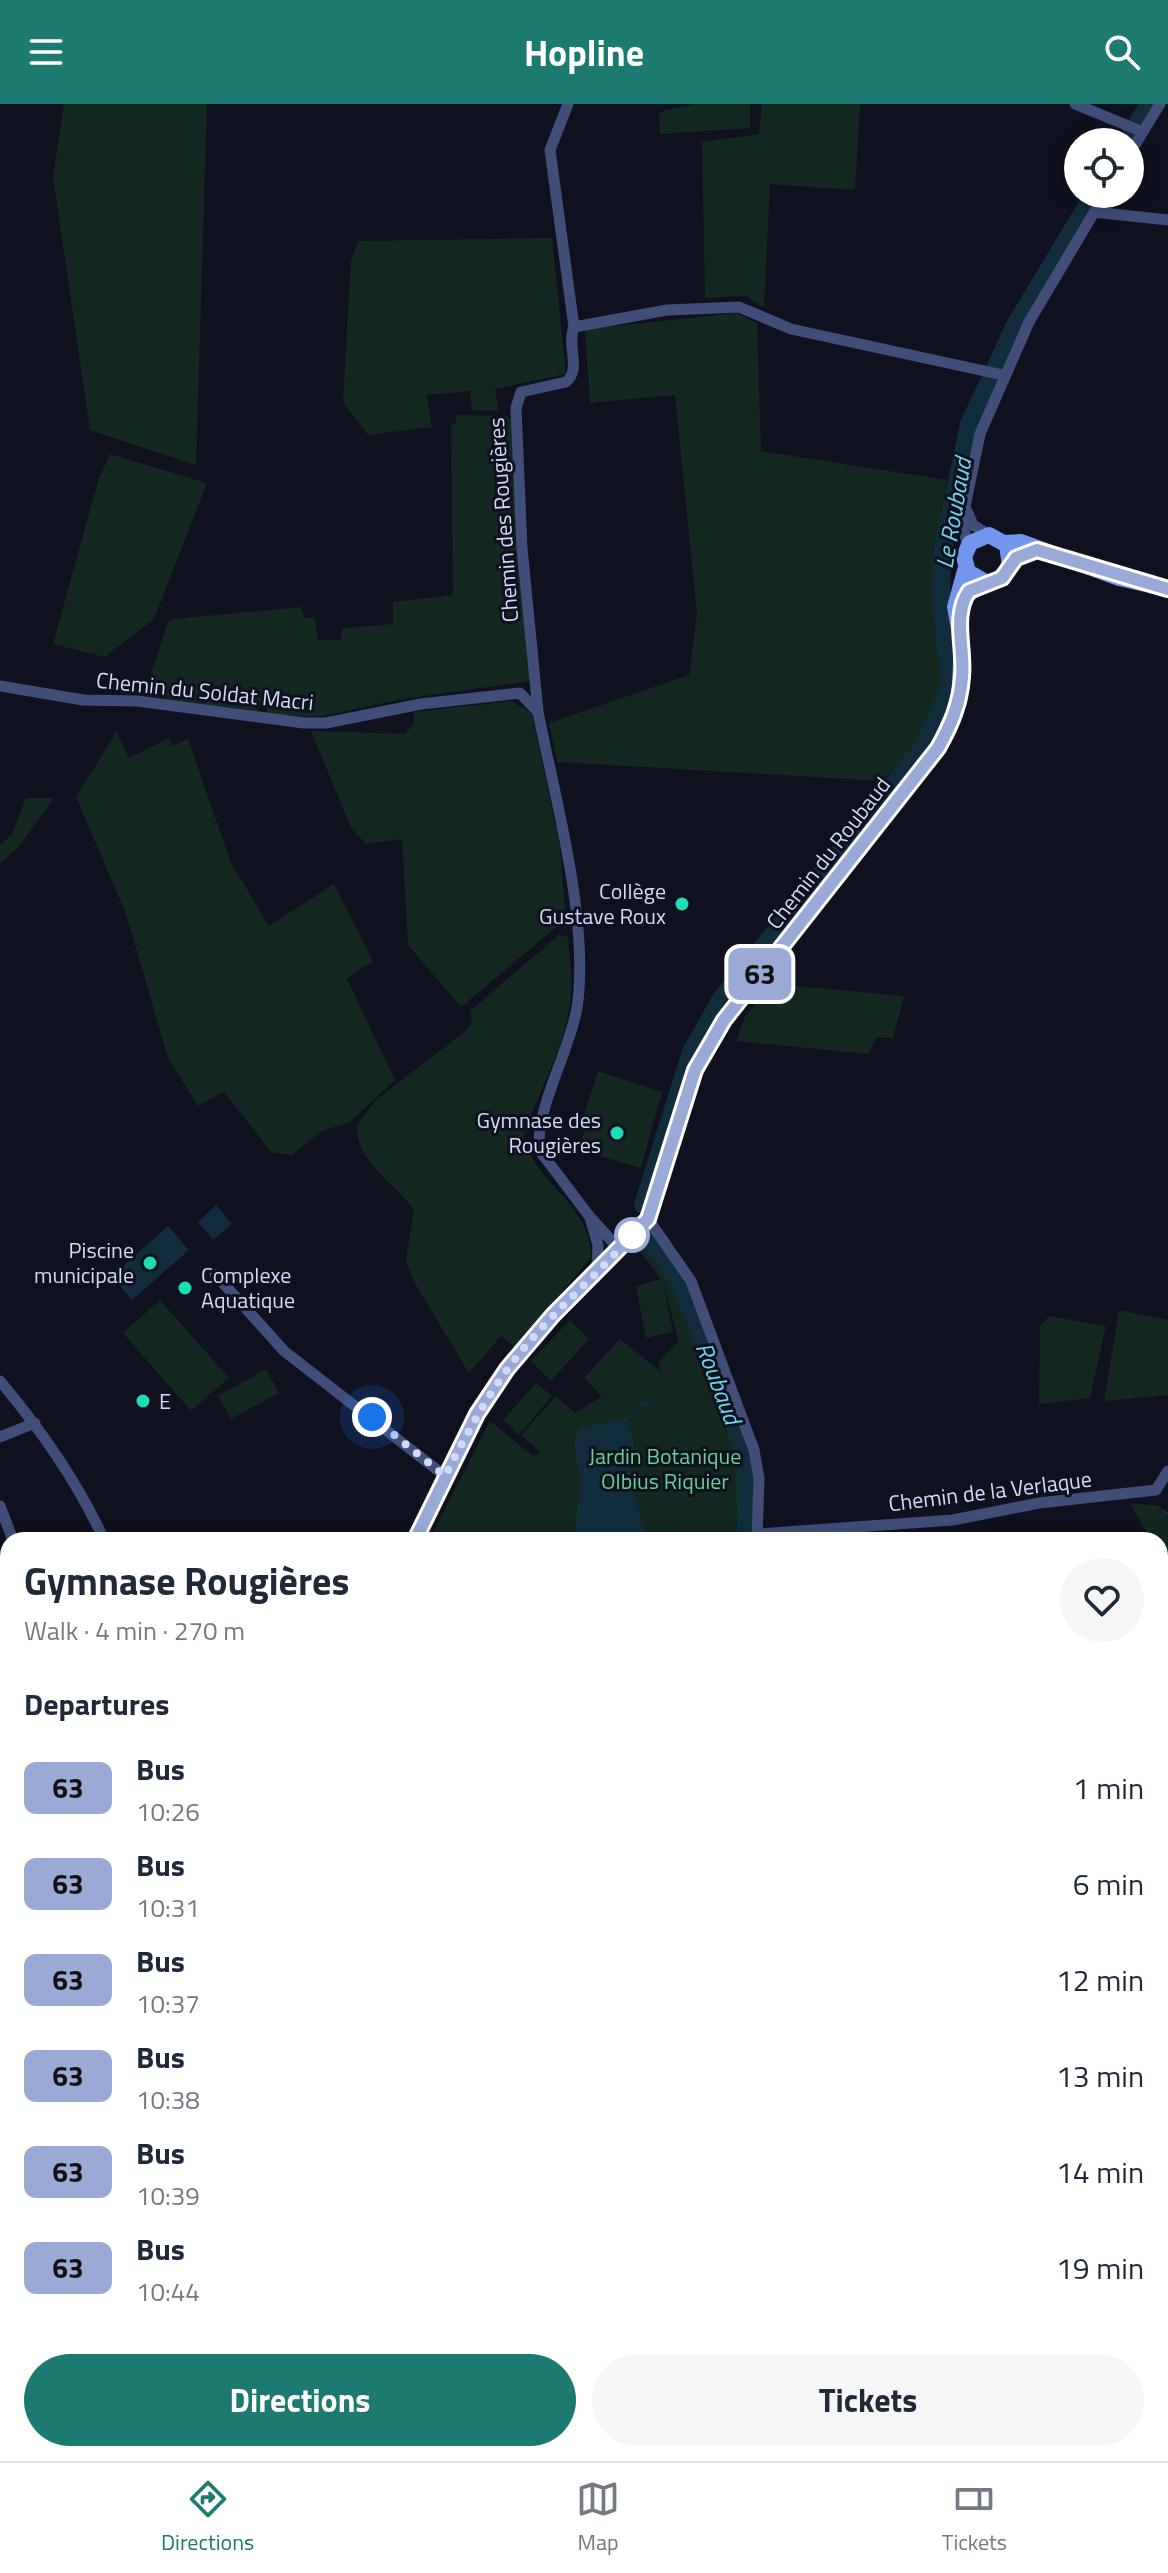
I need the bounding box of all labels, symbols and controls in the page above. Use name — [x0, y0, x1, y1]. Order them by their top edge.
text: Hopline — [524, 25, 644, 80]
icon: menu — [24, 30, 68, 74]
icon: search — [1100, 30, 1144, 74]
map controls — [1064, 128, 1144, 208]
button: locate — [1064, 128, 1144, 208]
street label: Chemin des Rougières — [479, 416, 527, 624]
water label: Le Roubaud — [926, 452, 981, 571]
street label: Chemin du Soldat Macri — [95, 663, 315, 719]
street label: Chemin du Roubaud — [758, 769, 898, 937]
place label: Collège Gustave Roux — [539, 874, 666, 933]
marker: Collège Gustave Roux — [673, 895, 691, 913]
line badge: 63 — [724, 948, 796, 1000]
text: 63 — [744, 952, 776, 995]
place label: Gymnase des Rougières — [477, 1103, 601, 1162]
marker: Gymnase des Rougières — [608, 1124, 626, 1142]
unlabelled marker — [615, 1218, 649, 1252]
place label: Piscine municipale — [34, 1233, 134, 1292]
marker: Piscine municipale — [141, 1254, 159, 1272]
place label: Complexe Aquatique — [201, 1258, 295, 1317]
marker: Complexe Aquatique — [176, 1279, 194, 1297]
water label: Roubaud — [687, 1337, 752, 1432]
place label: E — [159, 1384, 171, 1418]
marker: E — [134, 1392, 152, 1410]
your location — [352, 1397, 392, 1437]
park label: Jardin Botanique Olbius Riquier — [589, 1439, 741, 1498]
street label: Chemin de la Verlaque — [886, 1462, 1094, 1520]
text: Gymnase Rougières — [24, 1552, 349, 1610]
button: heart — [1060, 1558, 1144, 1642]
text: Walk · 4 min · 270 m — [24, 1611, 245, 1650]
text: Departures — [24, 1681, 169, 1727]
text: Bus — [136, 1746, 185, 1792]
text: 1 min — [1073, 1765, 1144, 1811]
text: 63 — [52, 1766, 84, 1809]
text: 10:26 — [136, 1792, 200, 1831]
text: Bus — [136, 1842, 185, 1888]
text: 6 min — [1073, 1861, 1144, 1907]
text: 63 — [52, 1862, 84, 1905]
text: 10:31 — [136, 1888, 200, 1927]
text: Bus — [136, 1938, 185, 1984]
text: 12 min — [1056, 1957, 1144, 2003]
text: 63 — [52, 1958, 84, 2001]
text: 10:37 — [136, 1984, 200, 2023]
text: Bus — [136, 2034, 185, 2080]
text: 13 min — [1056, 2053, 1144, 2099]
text: 63 — [52, 2054, 84, 2097]
text: 10:38 — [136, 2080, 200, 2119]
text: Bus — [136, 2130, 185, 2176]
text: 14 min — [1056, 2149, 1144, 2195]
text: 63 — [52, 2150, 84, 2193]
text: 10:39 — [136, 2176, 200, 2215]
text: Bus — [136, 2226, 185, 2272]
text: 19 min — [1056, 2245, 1144, 2291]
text: 63 — [52, 2246, 84, 2289]
text: 10:44 — [136, 2272, 200, 2311]
button: Directions — [24, 2354, 576, 2446]
button: Tickets — [592, 2354, 1144, 2446]
tab: Directions — [161, 2477, 254, 2559]
tab: Map — [576, 2477, 620, 2559]
tab: Tickets — [942, 2477, 1007, 2559]

